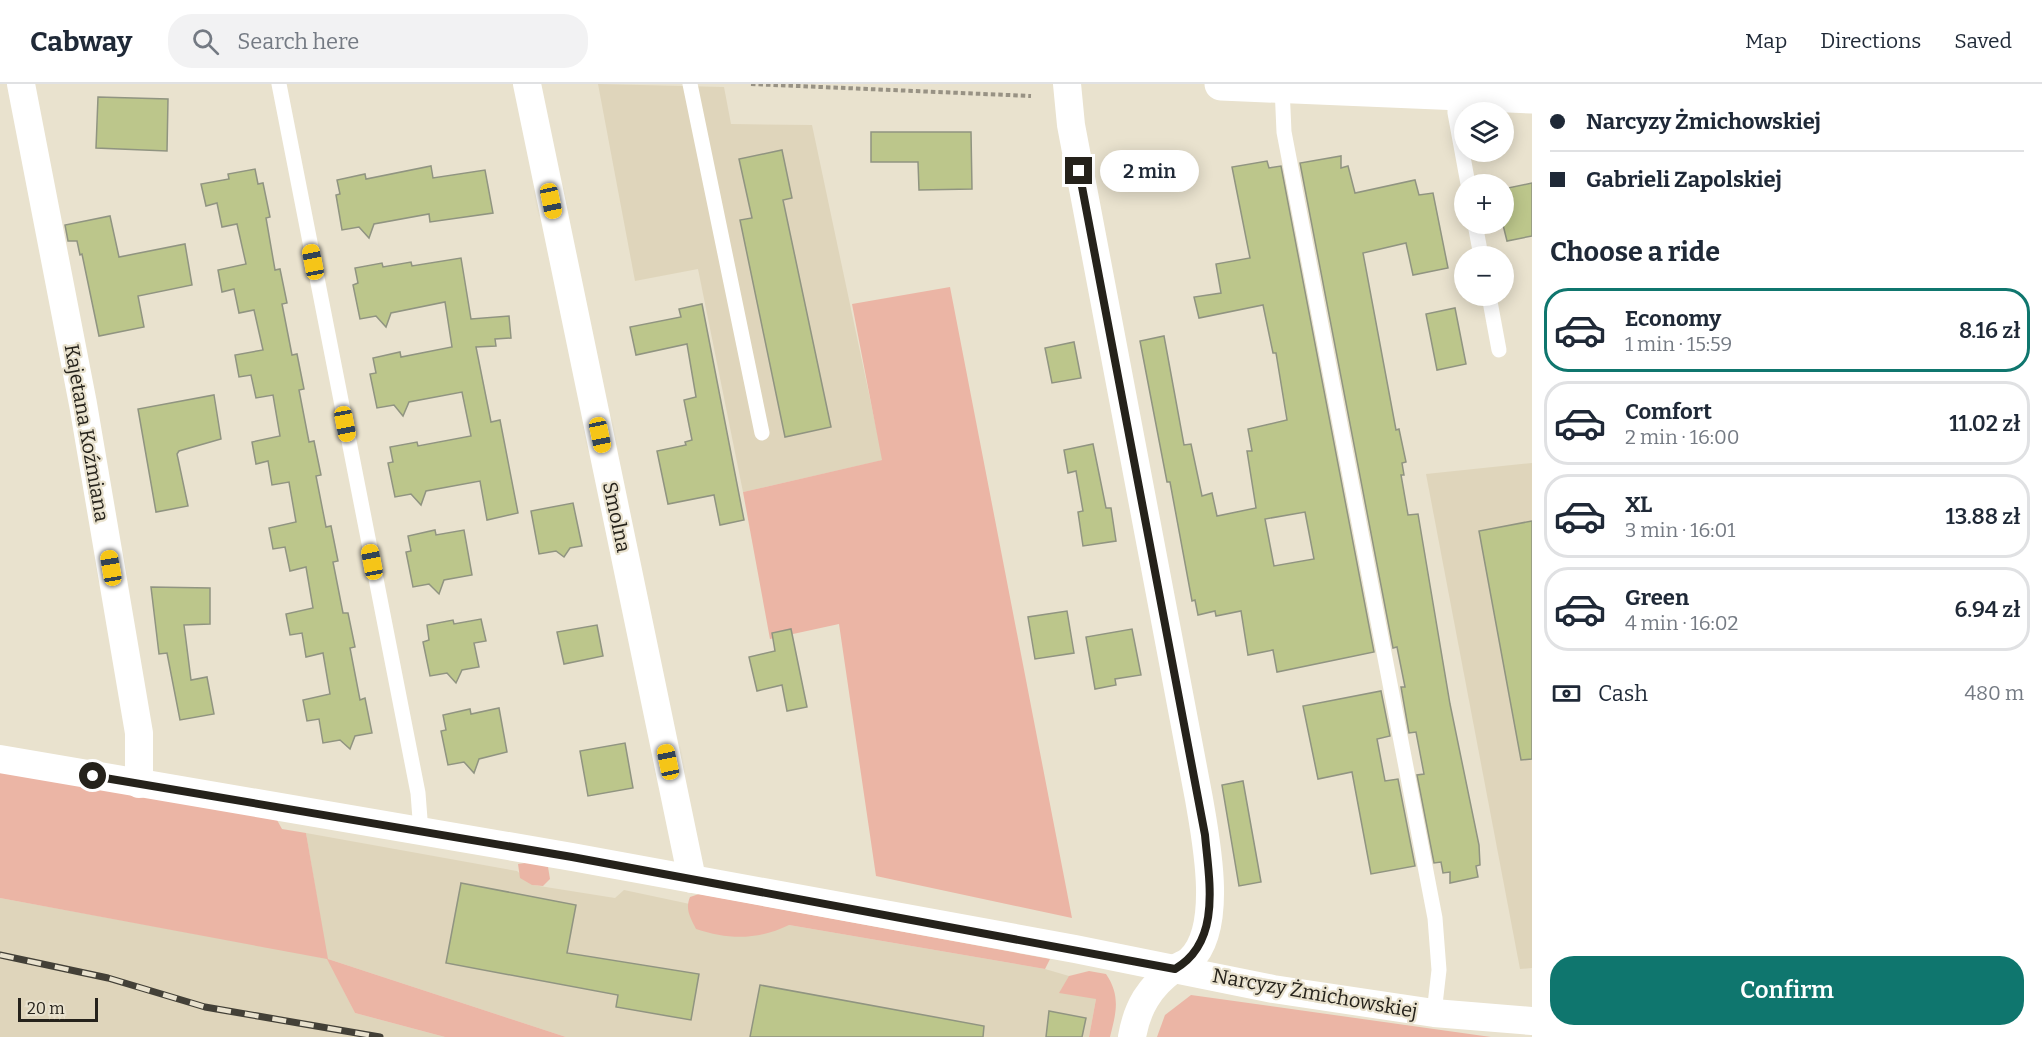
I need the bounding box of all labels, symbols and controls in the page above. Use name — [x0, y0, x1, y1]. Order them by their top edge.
search box — [168, 14, 588, 68]
text: Cabway — [30, 25, 132, 58]
icon: search — [189, 25, 222, 58]
text: Search here — [237, 28, 359, 55]
text: Map — [1745, 28, 1787, 54]
text: Directions — [1820, 28, 1921, 54]
text: Saved — [1954, 28, 2012, 54]
map controls — [1454, 102, 1514, 306]
button: layers — [1454, 102, 1514, 162]
text: Narcyzy Żmichowskiej — [1586, 108, 1821, 135]
callout: 2 min — [1100, 150, 1199, 192]
route end — [1065, 157, 1092, 184]
text: 2 min — [1123, 159, 1176, 183]
text: Gabrieli Zapolskiej — [1586, 166, 1782, 193]
button: + — [1454, 174, 1514, 234]
car — [538, 182, 564, 220]
text: Choose a ride — [1550, 236, 1720, 268]
car — [301, 243, 325, 281]
button: − — [1454, 246, 1514, 306]
icon: car — [1553, 303, 1607, 357]
text: Economy — [1625, 305, 1721, 332]
text: 8.16 zł — [1959, 317, 2021, 344]
text: 1 min · 15:59 — [1625, 332, 1732, 356]
street label: Kajetana Koźmiana — [59, 342, 114, 524]
icon: car — [1553, 396, 1607, 450]
text: Comfort — [1625, 398, 1712, 425]
car — [333, 405, 357, 443]
text: 11.02 zł — [1949, 410, 2021, 437]
car — [587, 416, 613, 454]
text: 2 min · 16:00 — [1625, 425, 1740, 449]
street label: Smolna — [598, 480, 636, 554]
icon: car — [1553, 489, 1607, 543]
text: XL — [1625, 491, 1652, 518]
text: 13.88 zł — [1946, 503, 2021, 530]
text: 3 min · 16:01 — [1625, 518, 1735, 542]
car — [360, 543, 384, 581]
car — [99, 549, 123, 587]
icon: car — [1553, 582, 1607, 636]
text: Green — [1625, 584, 1689, 611]
text: 6.94 zł — [1954, 596, 2021, 623]
text: 4 min · 16:02 — [1625, 611, 1738, 635]
icon: cash — [1550, 677, 1583, 710]
text: Cash — [1598, 680, 1648, 707]
text: 480 m — [1964, 681, 2024, 705]
car — [655, 743, 681, 781]
route start — [79, 762, 106, 789]
button: Confirm — [1550, 956, 2024, 1025]
street label: Narcyzy Żmichowskiej — [1210, 963, 1419, 1024]
scale bar — [18, 995, 98, 1022]
text: 20 m — [27, 999, 64, 1018]

